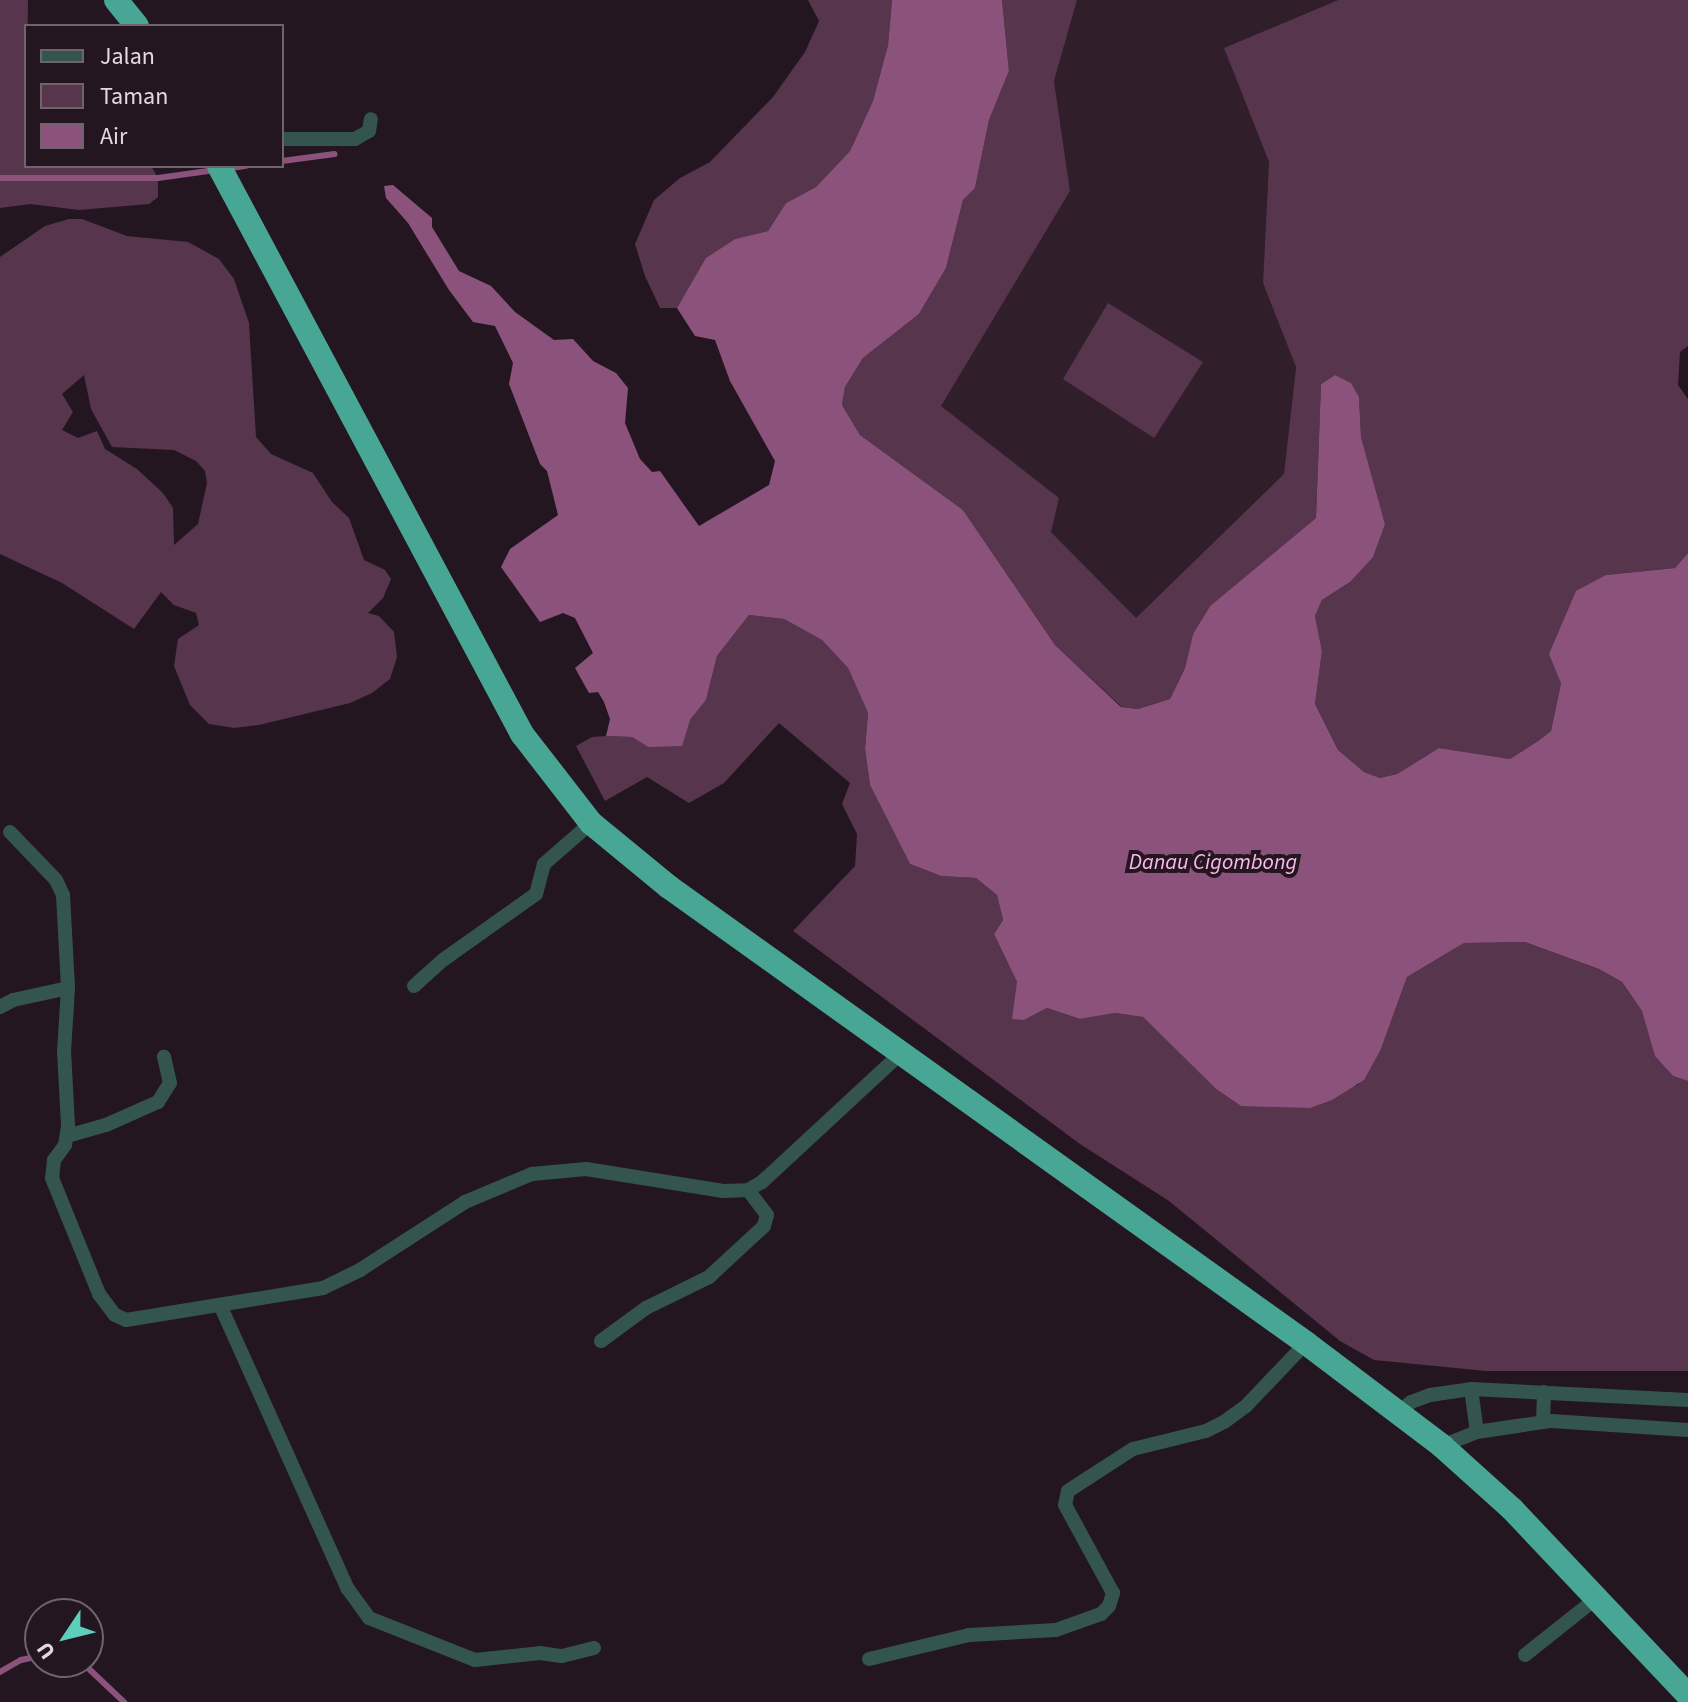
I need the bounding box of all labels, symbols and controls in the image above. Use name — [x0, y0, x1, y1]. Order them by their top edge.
legend — [24, 24, 284, 168]
text: Jalan — [100, 39, 155, 74]
text: Taman — [100, 79, 168, 114]
text: Air — [100, 119, 127, 154]
water label: Danau Cigombong — [1129, 850, 1297, 876]
north arrow — [24, 1598, 104, 1678]
text: U — [29, 1635, 63, 1666]

